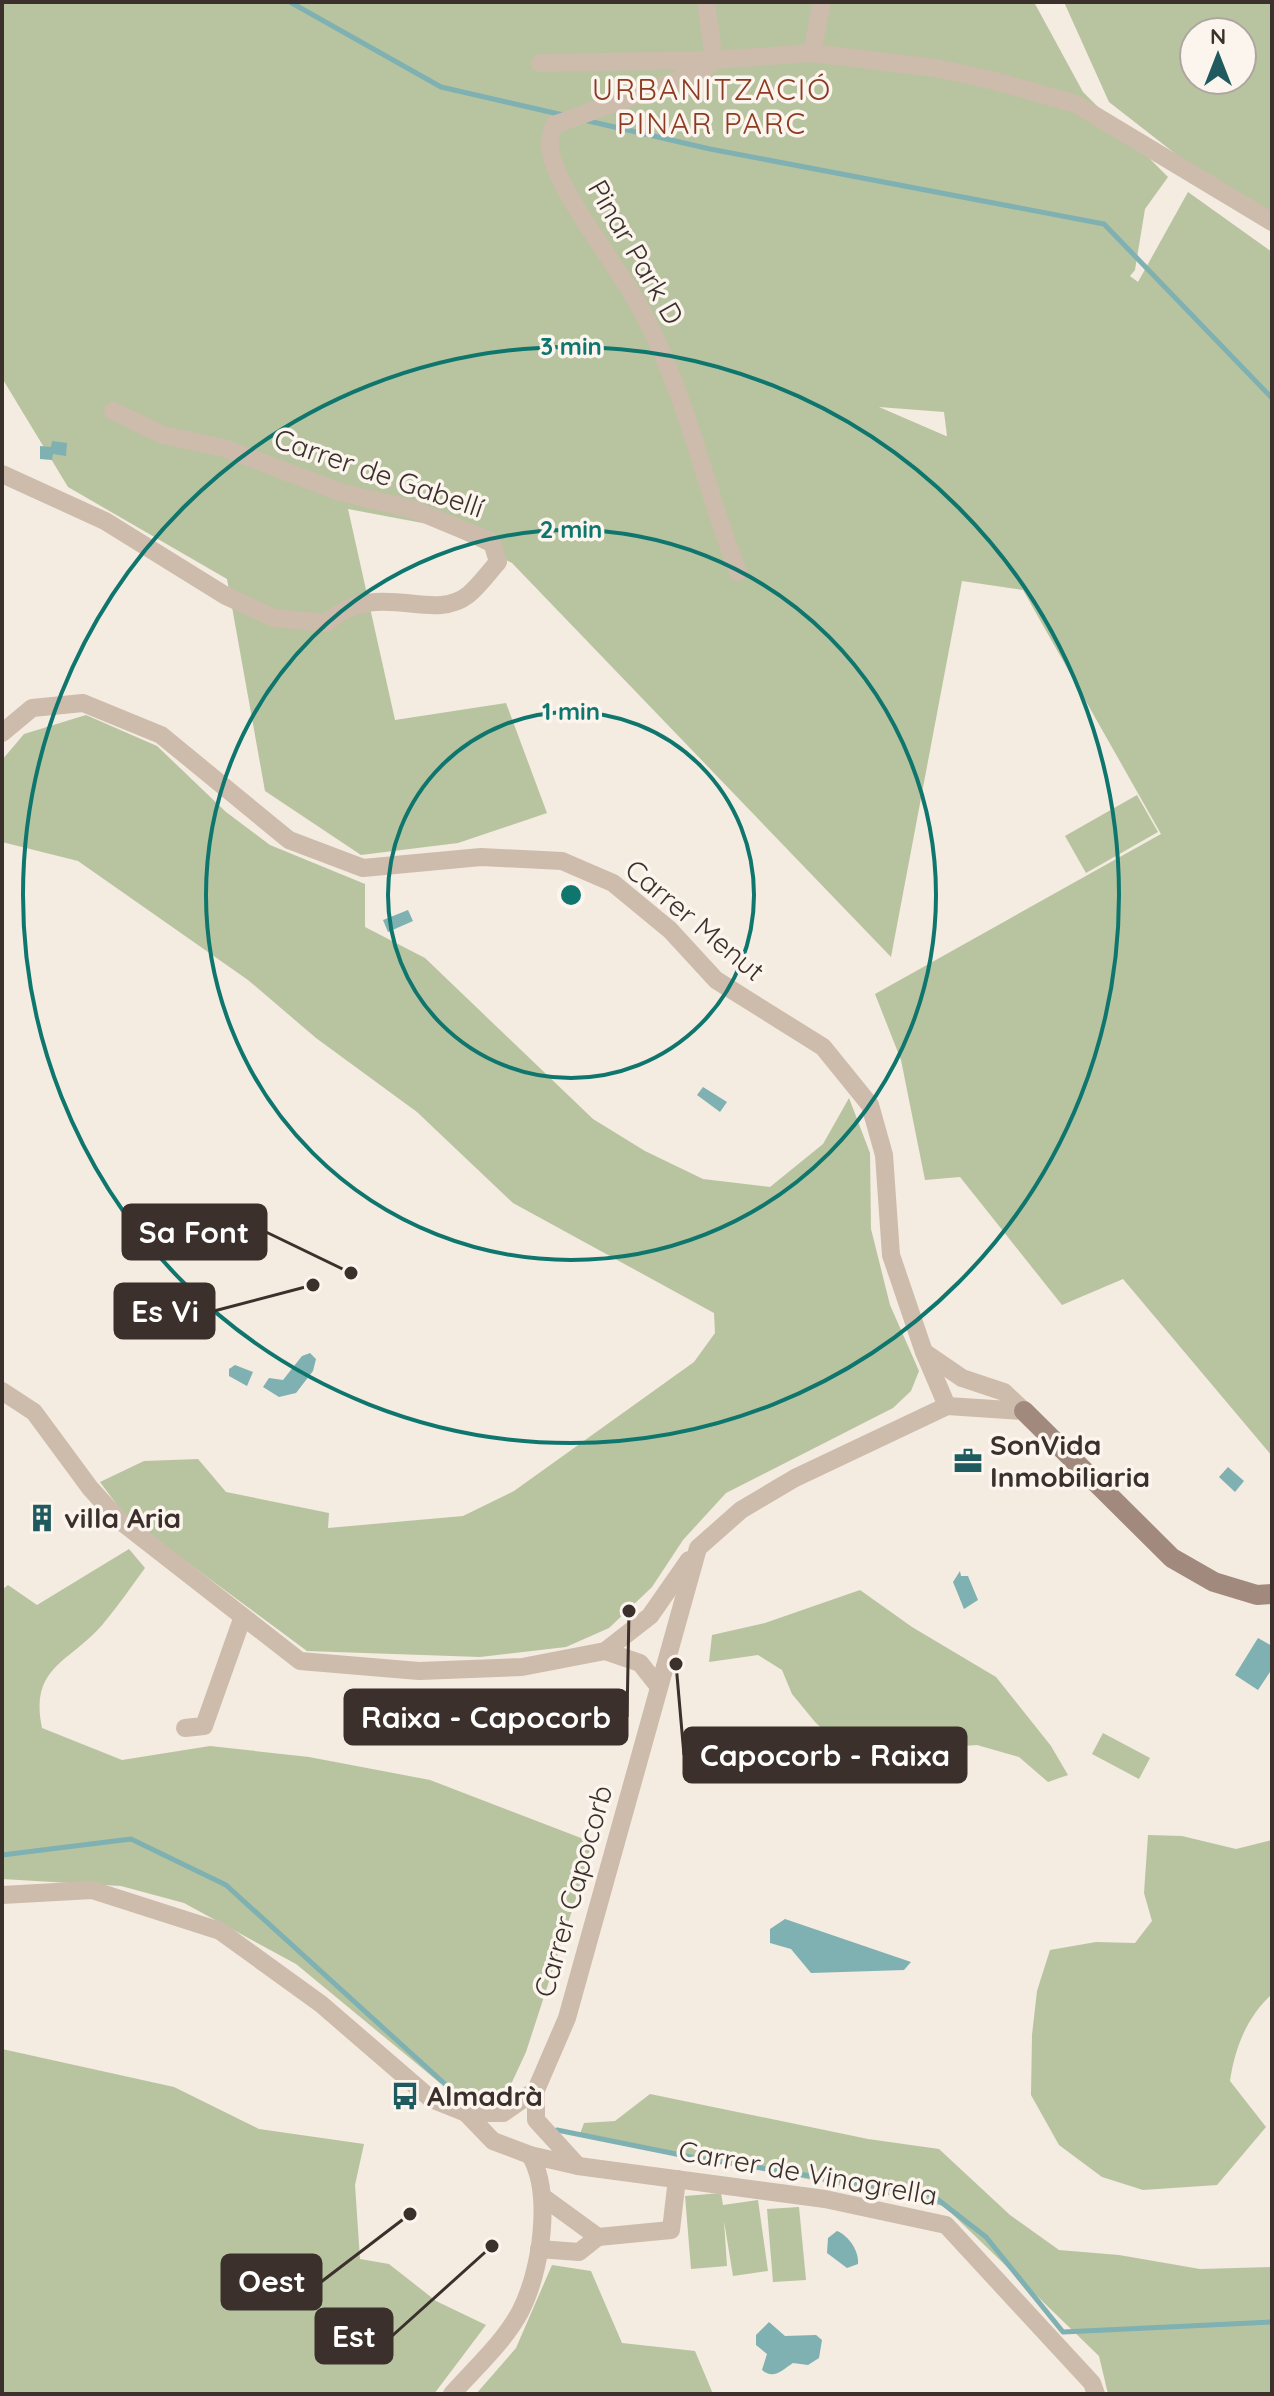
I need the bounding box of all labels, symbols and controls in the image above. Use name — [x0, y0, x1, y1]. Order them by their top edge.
north arrow — [1178, 16, 1258, 96]
text: N — [1210, 22, 1226, 50]
district label: URBANITZACIÓ PINAR PARC — [592, 70, 832, 142]
street label: Pinar Park D — [581, 173, 692, 330]
text: 3 min — [540, 331, 602, 361]
street label: Carrer de Gabellí — [270, 420, 489, 525]
text: 2 min — [540, 514, 602, 544]
text: 1 min — [542, 696, 600, 726]
street label: Carrer Menut — [619, 851, 772, 988]
centre of rings — [557, 881, 585, 909]
callout: Sa Font — [123, 1205, 266, 1259]
text: Sa Font — [139, 1213, 249, 1251]
callout: Es Vi — [115, 1284, 214, 1338]
text: Es Vi — [131, 1292, 199, 1330]
place label: SonVida Inmobiliaria — [990, 1427, 1150, 1494]
office icon: SonVida Inmobiliaria — [953, 1446, 983, 1476]
place label: villa Aria — [64, 1500, 181, 1535]
building icon: villa Aria — [27, 1503, 57, 1533]
callout: Raixa - Capocorb — [345, 1690, 627, 1744]
text: Raixa - Capocorb — [361, 1698, 611, 1736]
callout: Capocorb - Raixa — [684, 1728, 966, 1782]
text: Capocorb - Raixa — [700, 1736, 950, 1774]
street label: Carrer Capocorb — [526, 1781, 619, 2001]
place label: Almadrà — [427, 2078, 543, 2113]
bus stop icon: Almadrà — [390, 2081, 420, 2111]
street label: Carrer de Vinagrella — [676, 2133, 940, 2212]
callout: Oest — [222, 2255, 321, 2309]
text: Oest — [238, 2262, 306, 2300]
callout: Est — [316, 2309, 392, 2363]
text: Est — [332, 2317, 376, 2355]

